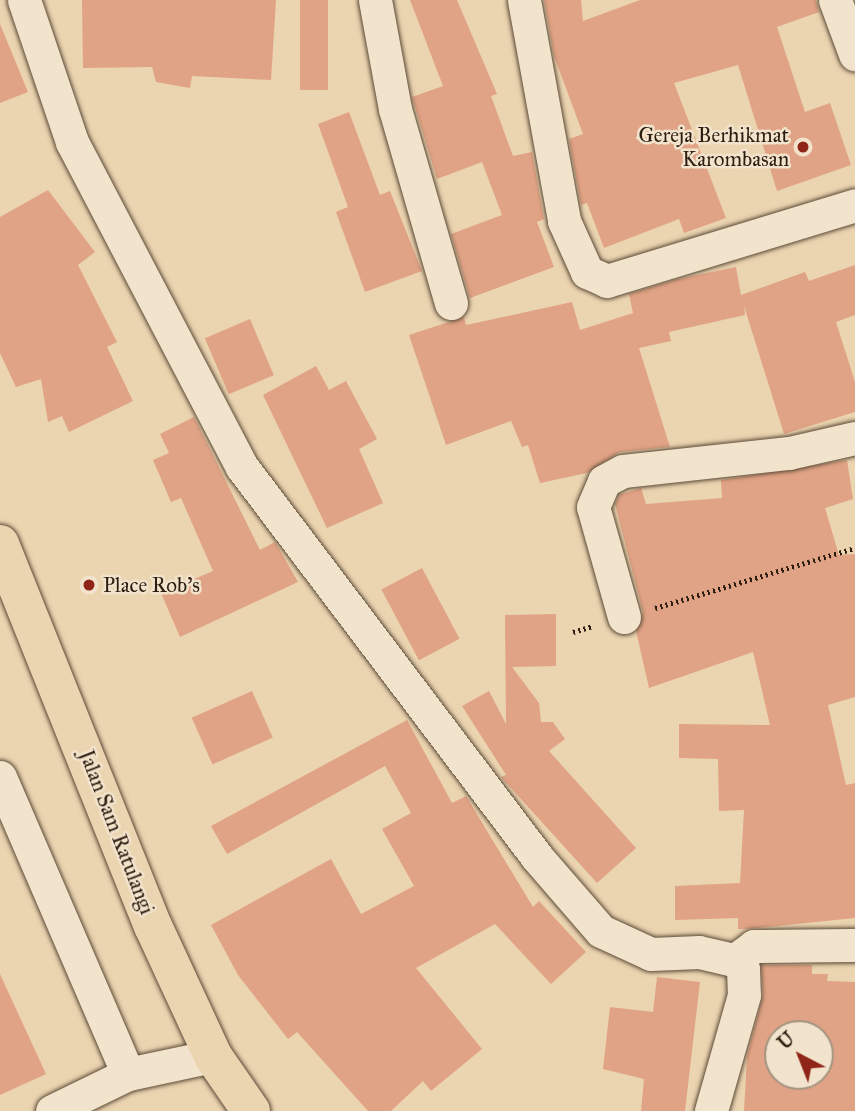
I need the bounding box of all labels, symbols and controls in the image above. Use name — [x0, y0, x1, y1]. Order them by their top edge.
place label: Gereja Berhikmat Karombasan — [638, 122, 789, 172]
marker: Gereja Berhikmat Karombasan — [795, 139, 811, 155]
place label: Place Rob's — [103, 572, 200, 598]
marker: Place Rob's — [81, 577, 97, 593]
street label: Jalan Sam Ratulangi — [74, 746, 160, 918]
north arrow — [764, 1020, 834, 1090]
text: U — [773, 1027, 799, 1054]

